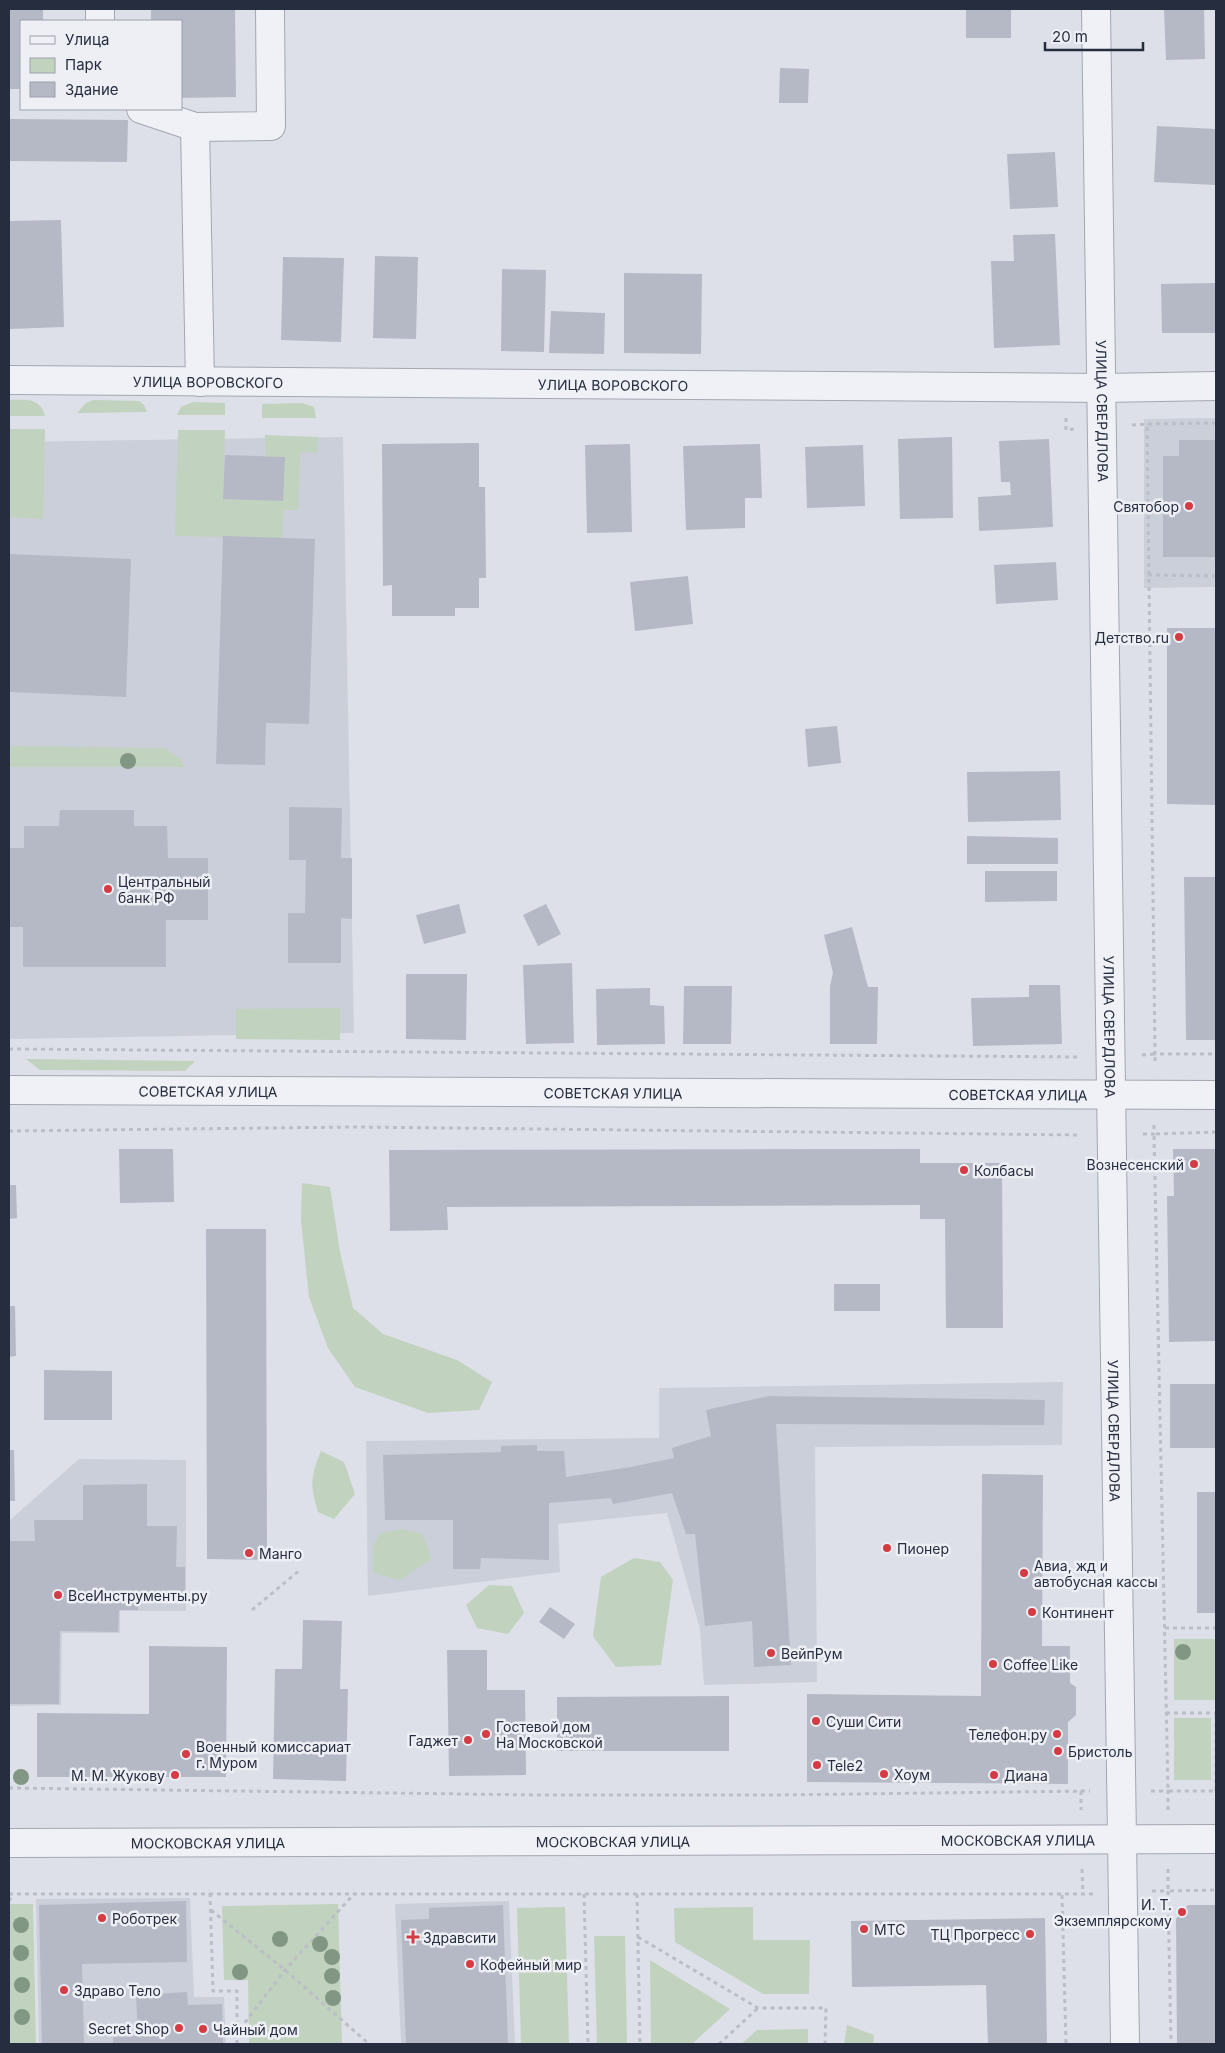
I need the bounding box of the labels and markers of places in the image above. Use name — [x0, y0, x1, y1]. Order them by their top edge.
place label: Святобор — [1113, 498, 1179, 515]
marker: Святобор — [1183, 500, 1195, 512]
place label: Детство.ru — [1094, 629, 1169, 646]
marker: Детство.ru — [1173, 631, 1185, 643]
place label: Центральный банк РФ — [118, 873, 211, 906]
marker: Центральный банк РФ — [102, 883, 114, 895]
place label: Вознесенский — [1087, 1156, 1184, 1173]
marker: Вознесенский — [1188, 1158, 1200, 1170]
place label: Колбасы — [974, 1162, 1034, 1179]
marker: Колбасы — [958, 1164, 970, 1176]
place label: Пионер — [897, 1540, 949, 1557]
marker: Пионер — [881, 1542, 893, 1554]
place label: Манго — [259, 1545, 302, 1562]
marker: Манго — [243, 1547, 255, 1559]
place label: Авиа, жд и автобусная кассы — [1034, 1557, 1158, 1590]
marker: Авиа, жд и автобусная кассы — [1018, 1567, 1030, 1579]
place label: ВсеИнструменты.ру — [68, 1587, 208, 1604]
marker: ВсеИнструменты.ру — [52, 1589, 64, 1601]
place label: Континент — [1042, 1604, 1114, 1621]
marker: Континент — [1026, 1606, 1038, 1618]
place label: ВейпРум — [781, 1645, 842, 1662]
marker: ВейпРум — [765, 1647, 777, 1659]
place label: Coffee Like — [1003, 1656, 1078, 1673]
marker: Coffee Like — [987, 1658, 999, 1670]
place label: Суши Сити — [826, 1713, 901, 1730]
marker: Суши Сити — [810, 1715, 822, 1727]
place label: Гостевой дом На Московской — [496, 1718, 603, 1751]
place label: Телефон.ру — [968, 1726, 1047, 1743]
marker: Гостевой дом На Московской — [480, 1728, 492, 1740]
marker: Телефон.ру — [1051, 1728, 1063, 1740]
place label: Гаджет — [409, 1732, 458, 1749]
marker: Гаджет — [462, 1734, 474, 1746]
place label: Военный комиссариат г. Муром — [196, 1738, 351, 1771]
place label: Бристоль — [1068, 1743, 1133, 1760]
marker: Бристоль — [1052, 1745, 1064, 1757]
marker: Военный комиссариат г. Муром — [180, 1748, 192, 1760]
place label: Tele2 — [827, 1757, 863, 1774]
marker: Tele2 — [811, 1759, 823, 1771]
place label: Хоум — [894, 1766, 930, 1783]
place label: М. М. Жукову — [71, 1767, 165, 1784]
place label: Диана — [1004, 1767, 1048, 1784]
marker: Хоум — [878, 1768, 890, 1780]
marker: М. М. Жукову — [169, 1769, 181, 1781]
marker: Диана — [988, 1769, 1000, 1781]
place label: И. Т. Экземплярскому — [1054, 1896, 1172, 1929]
marker: И. Т. Экземплярскому — [1176, 1906, 1188, 1918]
place label: Роботрек — [112, 1910, 177, 1927]
marker: Роботрек — [96, 1912, 108, 1924]
place label: МТС — [874, 1921, 906, 1938]
marker: МТС — [858, 1923, 870, 1935]
place label: ТЦ Прогресс — [931, 1926, 1020, 1943]
marker: ТЦ Прогресс — [1024, 1928, 1036, 1940]
place label: Здравсити — [423, 1929, 496, 1946]
marker: Здравсити — [407, 1931, 419, 1943]
place label: Кофейный мир — [480, 1956, 582, 1973]
marker: Кофейный мир — [464, 1958, 476, 1970]
place label: Здраво Тело — [74, 1982, 161, 1999]
marker: Здраво Тело — [58, 1984, 70, 1996]
place label: Secret Shop — [88, 2020, 169, 2037]
place label: Чайный дом — [213, 2021, 298, 2038]
marker: Secret Shop — [173, 2022, 185, 2034]
marker: Чайный дом — [197, 2023, 209, 2035]

